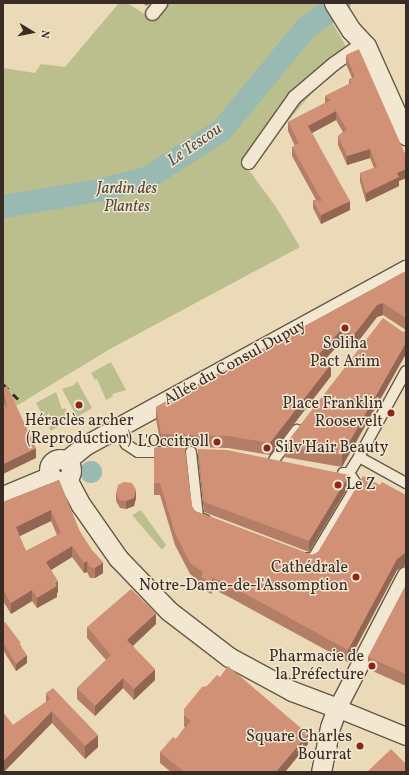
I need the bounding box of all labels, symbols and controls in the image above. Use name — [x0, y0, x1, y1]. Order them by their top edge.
north arrow — [12, 12, 52, 52]
text: N — [36, 29, 52, 39]
water label: Le Tescou — [164, 119, 226, 171]
park label: Jardin des Plantes — [97, 179, 157, 217]
street label: Allée du Consul Dupuy — [160, 316, 310, 410]
marker: Soliha Pact Arim — [340, 323, 350, 333]
place label: Soliha Pact Arim — [310, 334, 380, 372]
place label: Place Franklin Roosevelt — [282, 394, 383, 432]
marker: Héraclès archer (Reproduction) — [74, 400, 84, 410]
marker: Place Franklin Roosevelt — [386, 408, 396, 418]
place label: Héraclès archer (Reproduction) — [25, 411, 133, 449]
place label: L'Occitroll — [138, 432, 209, 452]
marker: L'Occitroll — [212, 437, 222, 447]
place label: Silv'Hair Beauty — [275, 438, 388, 458]
marker: Silv'Hair Beauty — [262, 443, 272, 453]
place label: Le Z — [346, 475, 376, 495]
marker: Le Z — [333, 480, 343, 490]
place label: Cathédrale Notre-Dame-de-l'Assomption — [139, 558, 348, 596]
marker: Cathédrale Notre-Dame-de-l'Assomption — [351, 572, 361, 582]
place label: Pharmacie de la Préfecture — [269, 647, 364, 685]
marker: Pharmacie de la Préfecture — [367, 661, 377, 671]
place label: Square Charles Bourrat — [246, 727, 352, 765]
marker: Square Charles Bourrat — [355, 741, 365, 751]

